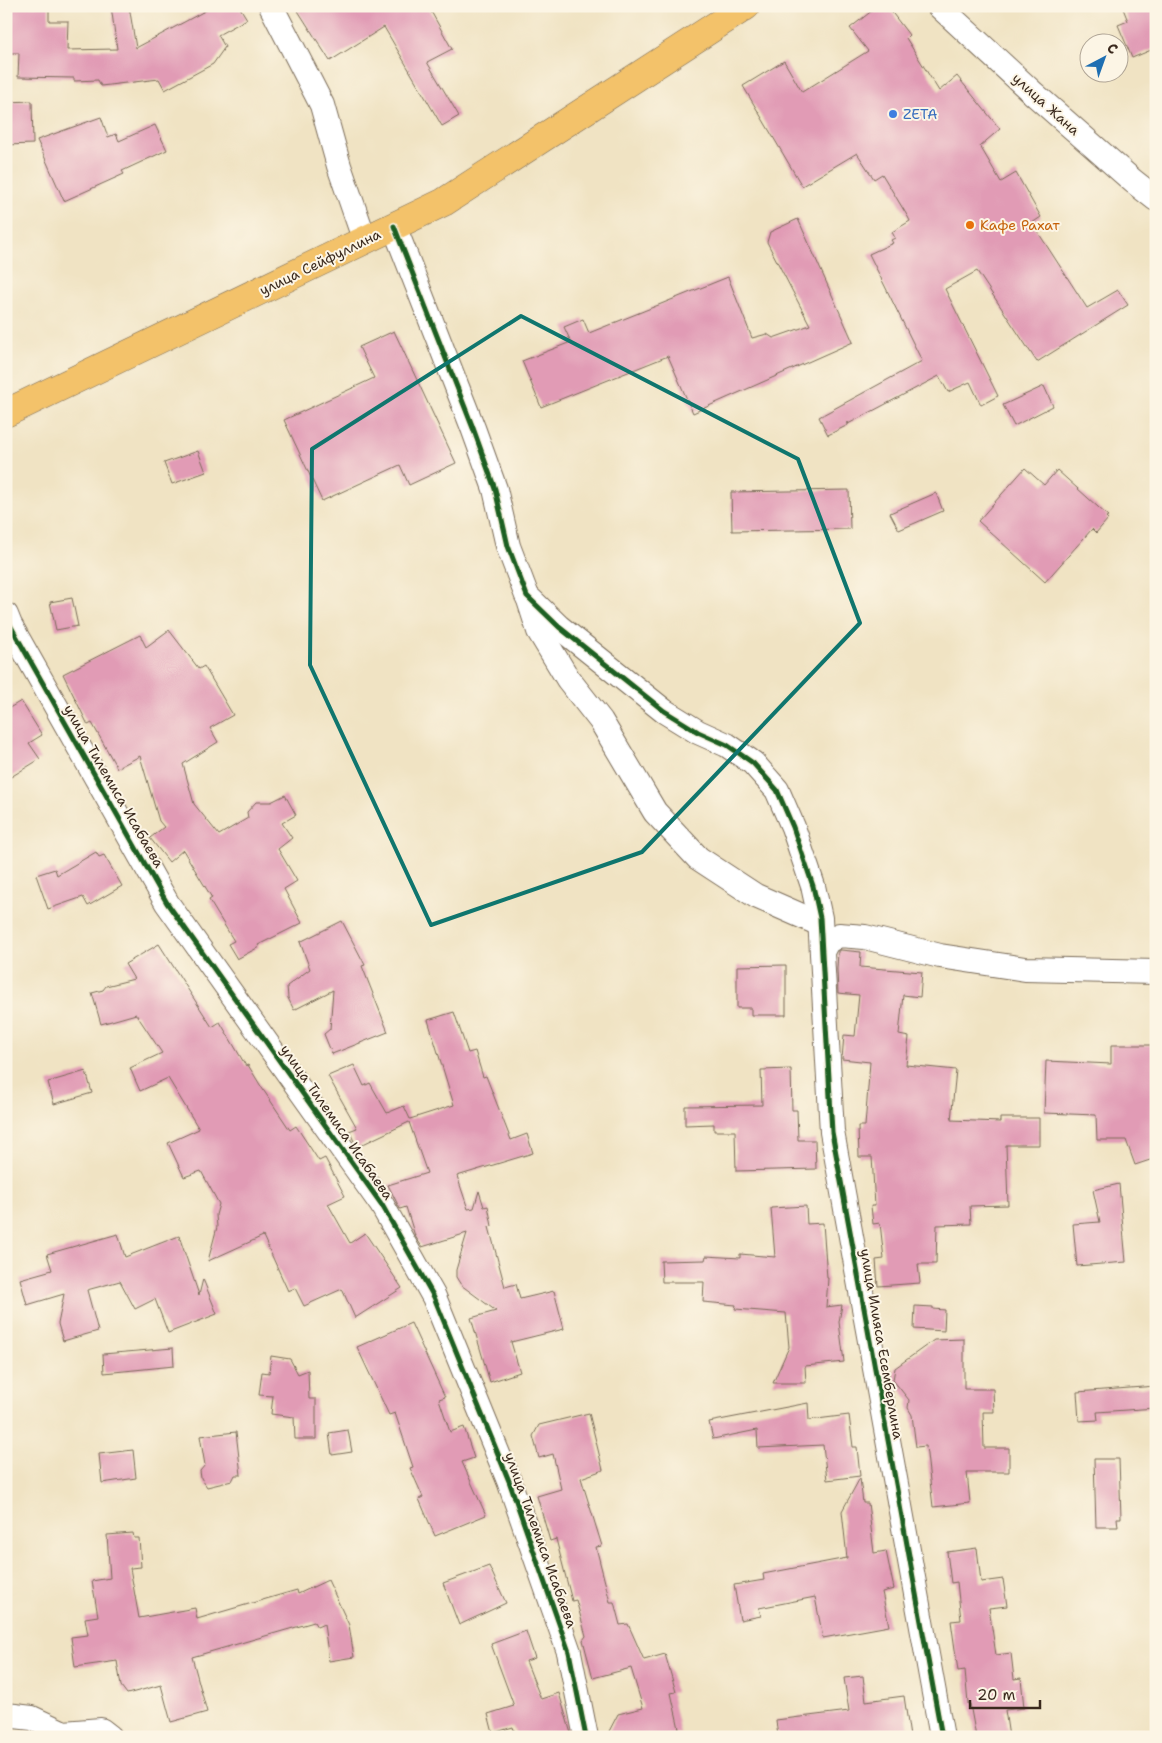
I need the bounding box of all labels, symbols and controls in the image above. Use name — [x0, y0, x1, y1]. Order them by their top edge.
north arrow — [1080, 32, 1130, 82]
text: С — [1103, 39, 1122, 58]
street label: улица Жана — [1009, 69, 1084, 139]
place label: ZETA — [903, 105, 937, 123]
marker: ZETA — [887, 108, 899, 120]
place label: Кафе Рахат — [980, 216, 1060, 234]
marker: Кафе Рахат — [964, 219, 976, 231]
street label: улица Сейфуллина — [256, 225, 384, 299]
street label: улица Тилемиса Исабаева — [60, 701, 168, 871]
street label: улица Тилемиса Исабаева — [276, 1041, 398, 1203]
street label: улица Илияса Есемберлина — [856, 1247, 908, 1441]
street label: улица Тилемиса Исабаева — [501, 1450, 581, 1631]
scale bar — [970, 1678, 1040, 1710]
text: 20 m — [977, 1685, 1016, 1705]

